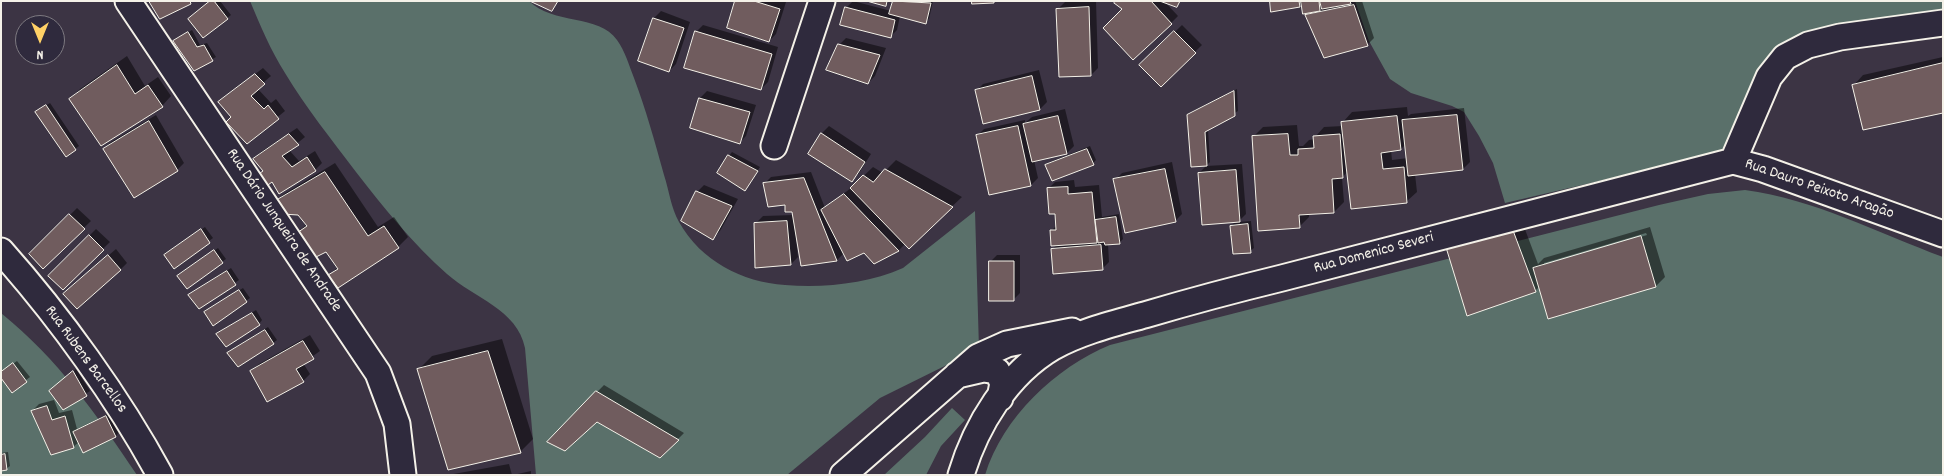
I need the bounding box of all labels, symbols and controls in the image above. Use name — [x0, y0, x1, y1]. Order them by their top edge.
north arrow — [15, 15, 65, 65]
text: N — [37, 44, 43, 64]
street label: Rua Dário Junqueira de Andrade — [221, 146, 345, 316]
street label: Rua Dauro Peixoto Aragão — [1742, 155, 1896, 225]
street label: Rua Domenico Severi — [1312, 229, 1436, 279]
street label: Rua Rubens Barcellos — [40, 302, 130, 418]

